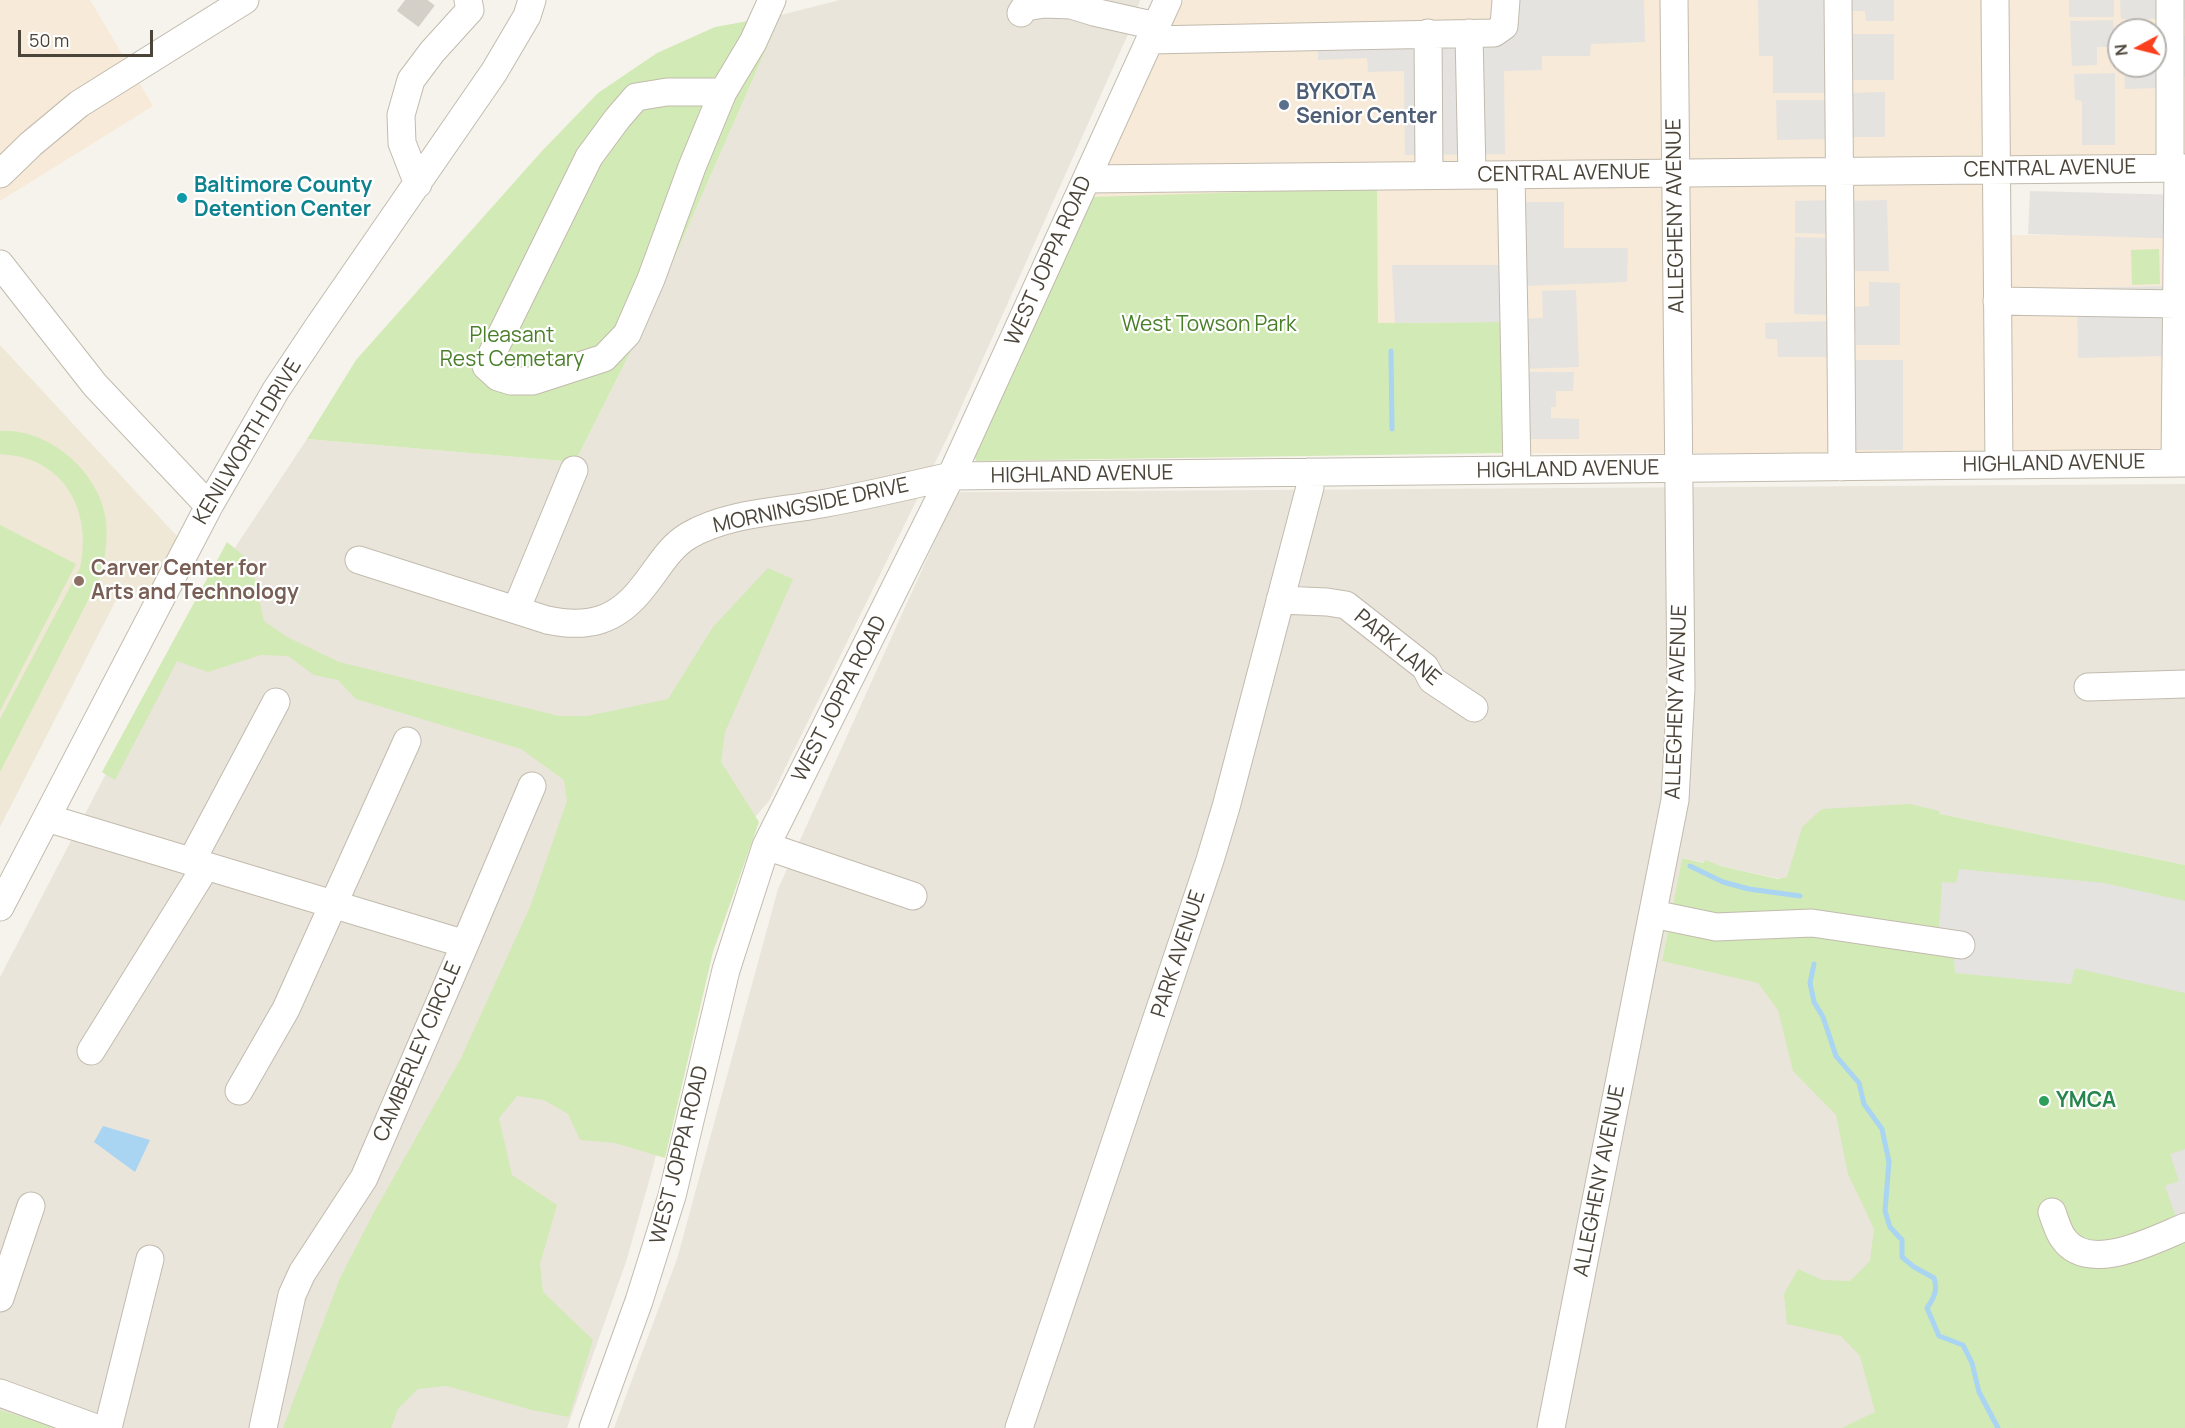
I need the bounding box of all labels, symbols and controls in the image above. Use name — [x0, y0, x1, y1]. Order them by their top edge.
scale bar — [21, 18, 156, 56]
north arrow — [2107, 18, 2167, 78]
text: 50 m — [29, 28, 69, 52]
text: N — [2110, 43, 2133, 57]
place label: BYKOTA Senior Center — [1296, 80, 1437, 130]
marker: BYKOTA Senior Center — [1277, 98, 1291, 112]
street label: ALLEGHENY AVENUE — [1662, 118, 1690, 314]
street label: CENTRAL AVENUE — [1963, 155, 2137, 183]
street label: CENTRAL AVENUE — [1477, 160, 1651, 188]
street label: WEST JOPPA ROAD — [1000, 172, 1098, 350]
place label: Baltimore County Detention Center — [194, 173, 372, 223]
marker: Baltimore County Detention Center — [175, 191, 189, 205]
park label: West Towson Park — [1122, 312, 1296, 338]
park label: Pleasant Rest Cemetary — [440, 323, 584, 373]
street label: KENILWORTH DRIVE — [189, 355, 307, 529]
street label: HIGHLAND AVENUE — [1962, 450, 2146, 478]
street label: HIGHLAND AVENUE — [1476, 456, 1660, 484]
street label: HIGHLAND AVENUE — [990, 461, 1174, 489]
street label: MORNINGSIDE DRIVE — [711, 473, 911, 539]
place label: Carver Center for Arts and Technology — [91, 556, 299, 606]
marker: Carver Center for Arts and Technology — [72, 574, 86, 588]
street label: ALLEGHENY AVENUE — [1661, 604, 1693, 800]
street label: PARK LANE — [1349, 605, 1445, 691]
street label: WEST JOPPA ROAD — [787, 612, 893, 786]
street label: PARK AVENUE — [1147, 887, 1211, 1021]
street label: CAMBERLEY CIRCLE — [369, 958, 467, 1146]
street label: WEST JOPPA ROAD — [646, 1063, 714, 1247]
street label: ALLEGHENY AVENUE — [1569, 1083, 1631, 1279]
place label: YMCA — [2056, 1088, 2116, 1114]
marker: YMCA — [2037, 1094, 2051, 1108]

